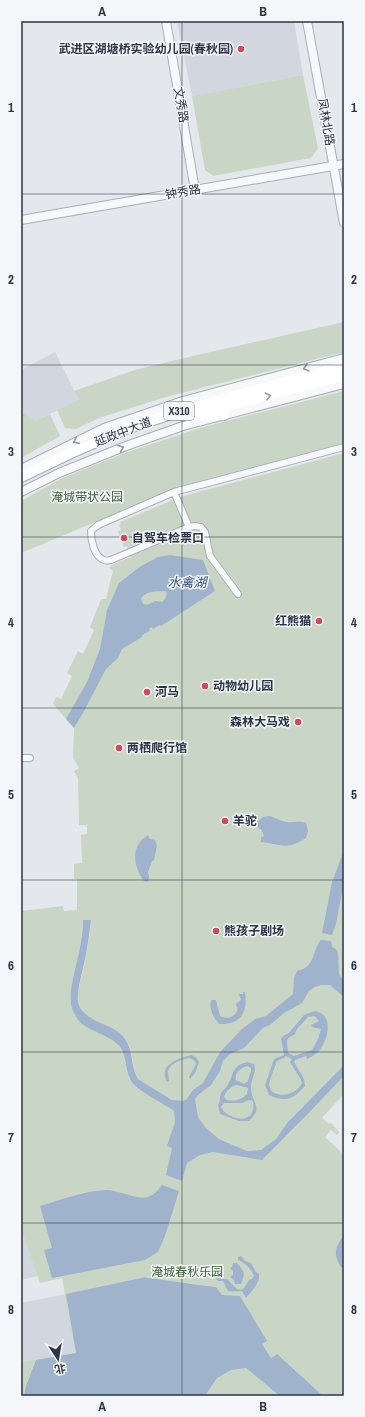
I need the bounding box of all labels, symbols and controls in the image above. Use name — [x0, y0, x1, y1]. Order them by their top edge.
text: A — [98, 3, 106, 20]
text: B — [259, 3, 267, 20]
place label: 武进区湖塘桥实验幼儿园(春秋园) — [58, 41, 233, 57]
marker: 武进区湖塘桥实验幼儿园(春秋园) — [236, 44, 246, 54]
street label: 文秀路 — [170, 86, 192, 124]
street label: 凤林北路 — [314, 97, 338, 147]
text: 1 — [8, 99, 14, 116]
text: 1 — [351, 99, 357, 116]
street label: 钟秀路 — [164, 181, 202, 203]
text: 2 — [8, 271, 14, 288]
text: 2 — [351, 271, 357, 288]
one-way arrow — [303, 363, 310, 372]
one-way arrow — [265, 392, 271, 400]
road number: X310 — [164, 402, 194, 420]
street label: 延政中大道 — [92, 414, 154, 450]
one-way arrow — [73, 436, 81, 444]
text: 3 — [8, 443, 14, 460]
text: 3 — [351, 443, 357, 460]
one-way arrow — [117, 445, 124, 453]
park label: 淹城带状公园 — [51, 489, 123, 505]
place label: 自驾车检票口 — [132, 530, 204, 546]
marker: 自驾车检票口 — [119, 533, 129, 543]
water label: 水禽湖 — [167, 574, 208, 591]
place label: 红熊猫 — [275, 613, 311, 629]
text: 4 — [8, 614, 14, 631]
text: 4 — [351, 614, 357, 631]
marker: 红熊猫 — [314, 616, 324, 626]
place label: 动物幼儿园 — [213, 678, 273, 694]
marker: 动物幼儿园 — [200, 681, 210, 691]
place label: 河马 — [155, 684, 179, 700]
marker: 河马 — [142, 687, 152, 697]
place label: 森林大马戏 — [230, 714, 290, 730]
marker: 森林大马戏 — [293, 717, 303, 727]
place label: 两栖爬行馆 — [127, 740, 187, 756]
marker: 两栖爬行馆 — [114, 743, 124, 753]
text: 5 — [8, 786, 14, 803]
text: 5 — [351, 786, 357, 803]
place label: 羊驼 — [233, 813, 257, 829]
marker: 羊驼 — [220, 816, 230, 826]
place label: 熊孩子剧场 — [224, 923, 284, 939]
marker: 熊孩子剧场 — [211, 926, 221, 936]
text: 6 — [8, 957, 14, 974]
text: 6 — [351, 957, 357, 974]
text: 7 — [8, 1129, 14, 1146]
text: 7 — [351, 1129, 357, 1146]
park label: 淹城春秋乐园 — [151, 1264, 223, 1280]
text: 8 — [8, 1301, 14, 1318]
text: 8 — [351, 1301, 357, 1318]
north arrow — [38, 1339, 78, 1379]
text: 北 — [53, 1361, 67, 1377]
text: A — [98, 1398, 106, 1415]
text: B — [259, 1398, 267, 1415]

